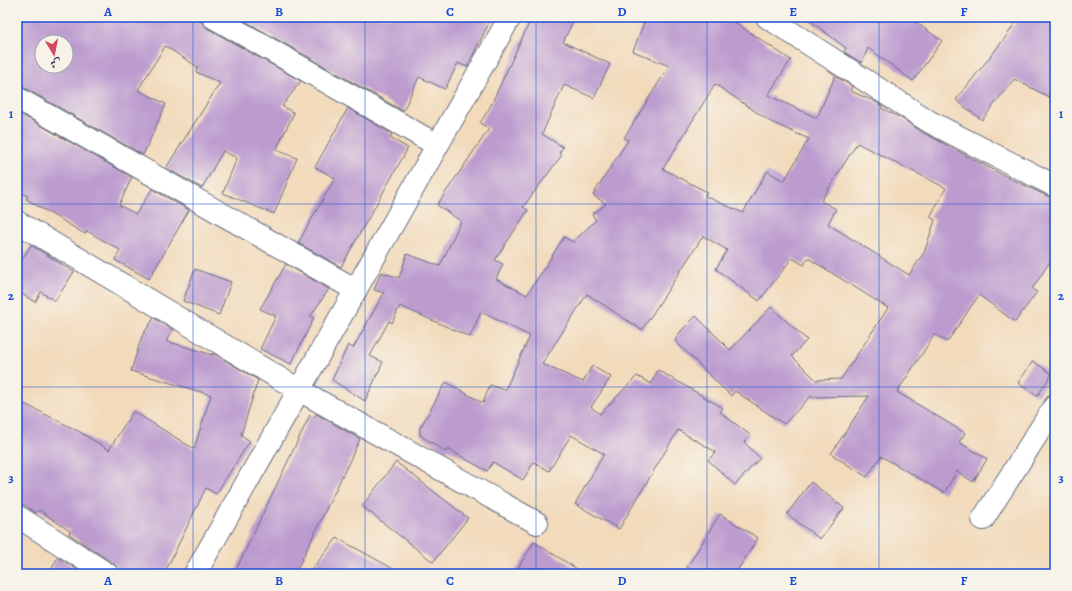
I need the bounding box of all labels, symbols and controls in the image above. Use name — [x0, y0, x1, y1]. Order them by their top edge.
text: A — [103, 3, 113, 20]
text: B — [275, 3, 283, 20]
text: C — [446, 3, 454, 20]
text: D — [617, 3, 627, 20]
text: E — [789, 3, 797, 20]
text: F — [961, 3, 968, 20]
north arrow — [34, 34, 74, 74]
text: ش — [49, 55, 62, 72]
text: 1 — [9, 105, 14, 122]
text: 1 — [1059, 105, 1064, 122]
text: 2 — [8, 287, 15, 304]
text: 2 — [1058, 287, 1065, 304]
text: 3 — [8, 469, 14, 486]
text: 3 — [1058, 469, 1064, 486]
text: A — [103, 572, 113, 589]
text: B — [275, 572, 283, 589]
text: C — [446, 572, 454, 589]
text: D — [617, 572, 627, 589]
text: E — [789, 572, 797, 589]
text: F — [961, 572, 968, 589]

